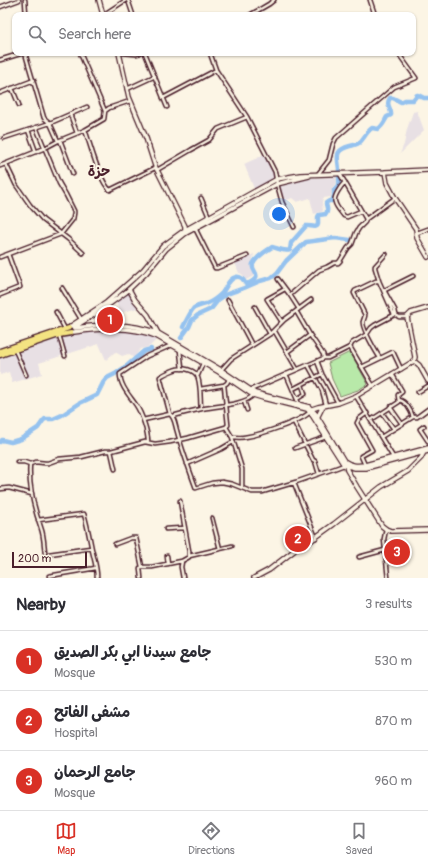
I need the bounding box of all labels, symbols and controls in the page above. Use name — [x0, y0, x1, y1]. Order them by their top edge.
search box — [12, 12, 416, 56]
icon: search — [26, 23, 48, 45]
text: Search here — [58, 25, 131, 44]
district label: حزة — [88, 163, 110, 180]
your location — [269, 204, 289, 224]
pin: 1 — [97, 305, 123, 335]
pin: 2 — [285, 524, 311, 554]
pin: 3 — [384, 537, 410, 567]
scale bar — [12, 550, 87, 569]
text: 200 m — [18, 552, 51, 565]
text: Nearby — [16, 594, 65, 615]
text: 3 results — [365, 596, 412, 612]
text: جامع سيدنا ابي بكر الصديق — [54, 643, 211, 662]
text: 1 — [26, 653, 32, 669]
text: 530 m — [374, 653, 412, 669]
text: Mosque — [54, 665, 95, 681]
text: مشفى الفاتح — [54, 703, 130, 722]
text: 2 — [25, 713, 33, 729]
text: 870 m — [375, 713, 412, 729]
text: Hospital — [54, 725, 98, 741]
text: جامع الرحمان — [54, 763, 136, 782]
text: 3 — [25, 773, 33, 789]
text: 960 m — [374, 773, 412, 789]
text: Mosque — [54, 785, 95, 801]
tab: Map — [55, 820, 77, 857]
tab: Directions — [188, 820, 235, 857]
tab: Saved — [345, 820, 373, 857]

